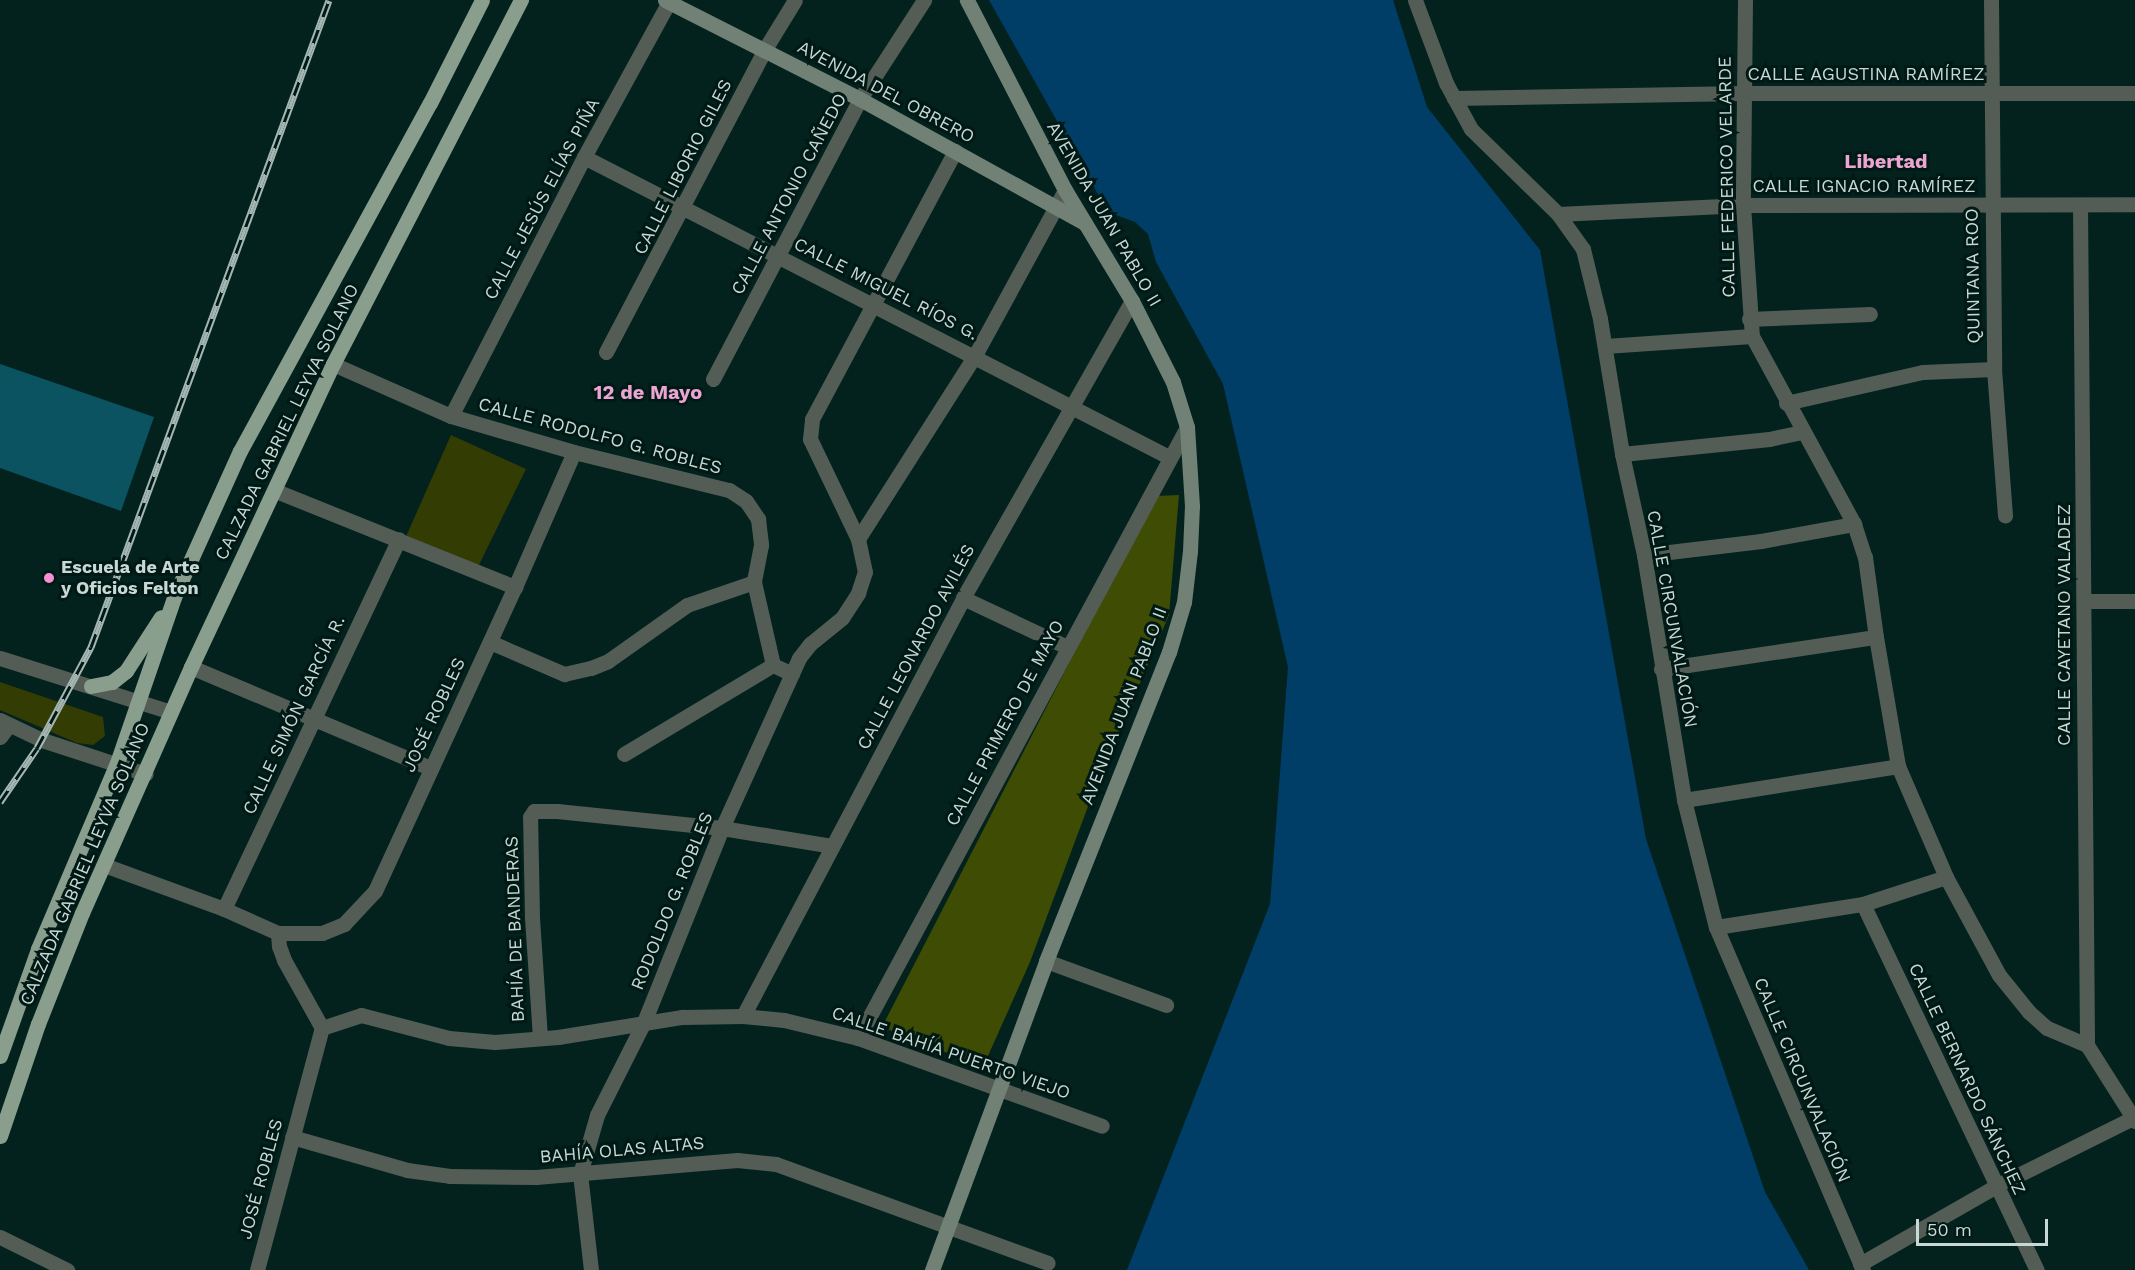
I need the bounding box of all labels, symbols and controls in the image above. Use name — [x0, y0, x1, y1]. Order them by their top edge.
street label: AVENIDA DEL OBRERO — [793, 36, 979, 148]
street label: CALLE FEDERICO VELARDE — [1714, 56, 1740, 298]
street label: CALLE AGUSTINA RAMÍREZ — [1747, 63, 1985, 85]
street label: CALLE LIBORIO GILES — [629, 76, 737, 258]
street label: CALLE ANTONIO CAÑEDO — [726, 89, 852, 299]
street label: CALLE JESÚS ELÍAS PIÑA — [480, 94, 604, 304]
street label: AVENIDA JUAN PABLO II — [1042, 117, 1166, 311]
district label: Libertad — [1844, 149, 1928, 173]
street label: CALLE IGNACIO RAMÍREZ — [1752, 175, 1976, 197]
street label: QUINTANA ROO — [1961, 208, 1985, 344]
street label: CALLE MIGUEL RÍOS G. — [790, 233, 982, 345]
street label: CALZADA GABRIEL LEYVA SOLANO — [210, 279, 364, 565]
district label: 12 de Mayo — [594, 380, 702, 404]
street label: CALLE RODOLFO G. ROBLES — [476, 393, 724, 479]
street label: CALLE CAYETANO VALADEZ — [2053, 504, 2075, 746]
street label: CALLE CIRCUNVALACIÓN — [1642, 509, 1702, 729]
street label: CALLE LEONARDO AVILÉS — [852, 540, 980, 754]
place label: Escuela de Arte y Oficios Felton — [61, 557, 200, 600]
marker: Escuela de Arte y Oficios Felton — [42, 571, 56, 585]
street label: AVENIDA JUAN PABLO II — [1076, 604, 1172, 808]
street label: CALLE SIMÓN GARCÍA R. — [238, 612, 350, 818]
street label: CALLE PRIMERO DE MAYO — [941, 616, 1069, 830]
street label: JOSÉ ROBLES — [398, 654, 470, 776]
street label: CALZADA GABRIEL LEYVA SOLANO — [15, 719, 155, 1009]
street label: RODOLDO G. ROBLES — [626, 809, 718, 993]
street label: BAHÍA DE BANDERAS — [501, 835, 529, 1023]
street label: CALLE BERNARDO SÁNCHEZ — [1904, 960, 2030, 1198]
street label: CALLE CIRCUNVALACIÓN — [1749, 974, 1855, 1186]
street label: CALLE BAHÍA PUERTO VIEJO — [828, 1002, 1074, 1104]
street label: JOSÉ ROBLES — [235, 1116, 287, 1242]
street label: BAHÍA OLAS ALTAS — [538, 1132, 706, 1168]
scale bar — [1919, 1207, 2051, 1245]
text: 50 m — [1927, 1219, 1972, 1240]

